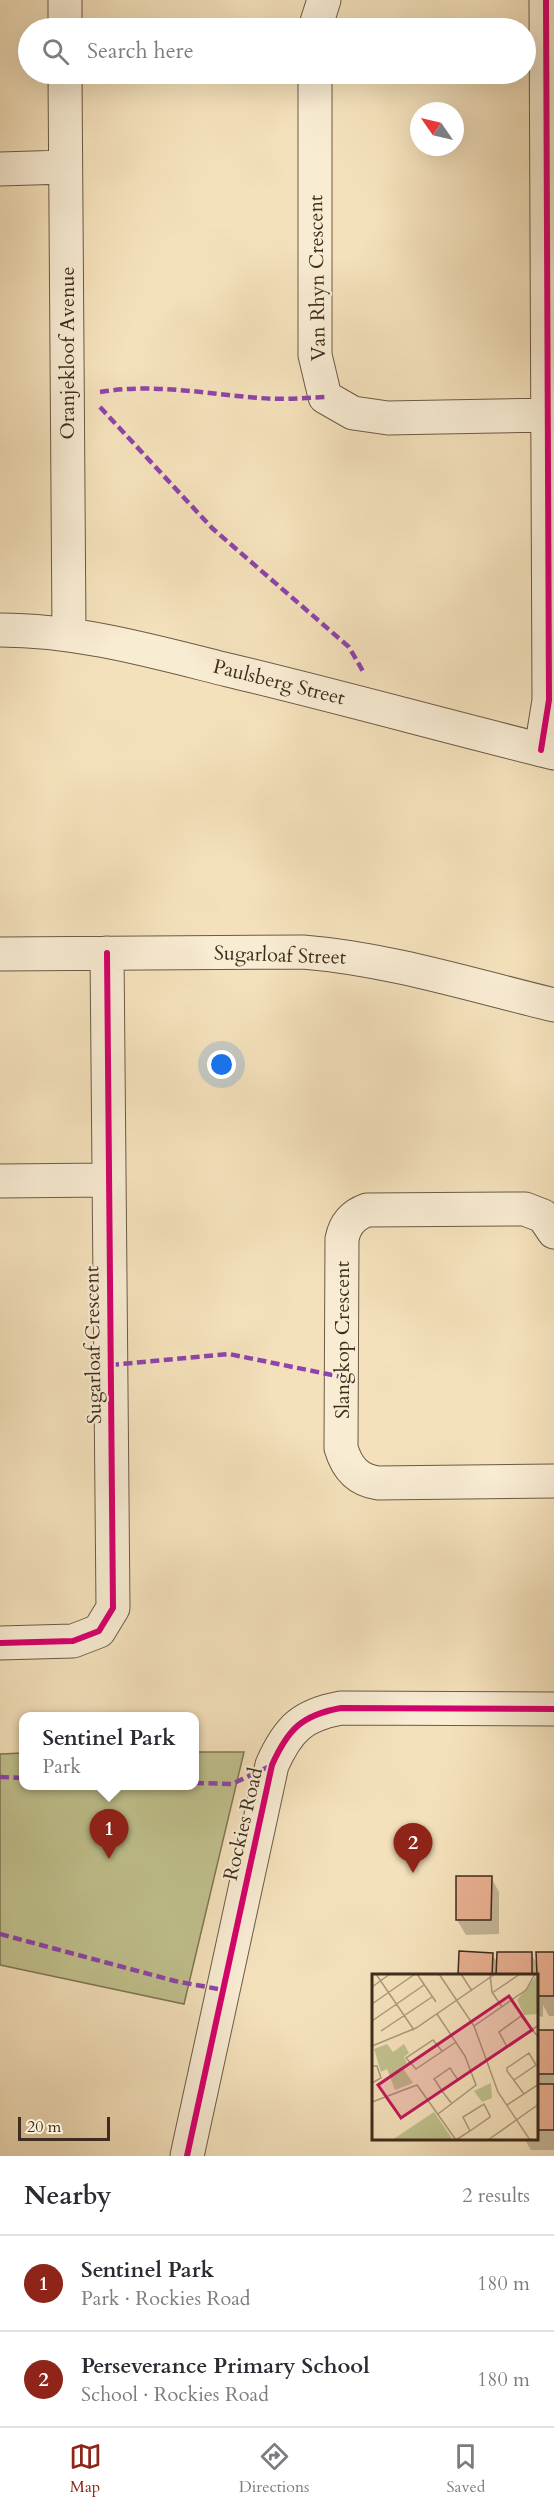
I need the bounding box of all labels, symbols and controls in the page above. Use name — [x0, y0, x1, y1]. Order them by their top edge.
search box — [18, 18, 536, 84]
icon: search — [39, 35, 72, 68]
text: Search here — [87, 36, 194, 66]
north arrow — [410, 102, 464, 156]
street label: Van Rhyn Crescent — [302, 194, 332, 361]
street label: Oranjekloof Avenue — [54, 266, 81, 440]
street label: Paulsberg Street — [210, 653, 348, 712]
street label: Sugarloaf Street — [213, 939, 347, 971]
your location — [207, 1050, 236, 1079]
street label: Slangkop Crescent — [329, 1260, 356, 1419]
street label: Sugarloaf Crescent — [78, 1265, 108, 1424]
popup — [19, 1712, 199, 1790]
text: Sentinel Park — [42, 1723, 176, 1753]
text: Park — [42, 1753, 81, 1780]
street label: Rockies Road — [217, 1764, 269, 1883]
pin: 1 — [90, 1810, 128, 1859]
pin: 2 — [394, 1824, 432, 1873]
inset map — [372, 1974, 539, 2141]
scale bar — [18, 2114, 110, 2142]
text: 20 m — [27, 2116, 61, 2138]
text: Nearby — [24, 2178, 112, 2213]
text: 2 results — [462, 2182, 530, 2209]
text: Sentinel Park — [81, 2255, 214, 2285]
text: 1 — [38, 2270, 49, 2297]
text: 180 m — [477, 2270, 530, 2297]
text: Park · Rockies Road — [81, 2285, 251, 2312]
text: Perseverance Primary School — [81, 2351, 370, 2381]
text: 2 — [38, 2366, 49, 2393]
text: 180 m — [477, 2366, 530, 2393]
text: School · Rockies Road — [81, 2381, 269, 2408]
tab: Map — [69, 2440, 102, 2498]
tab: Directions — [239, 2440, 309, 2498]
tab: Saved — [447, 2440, 485, 2498]

